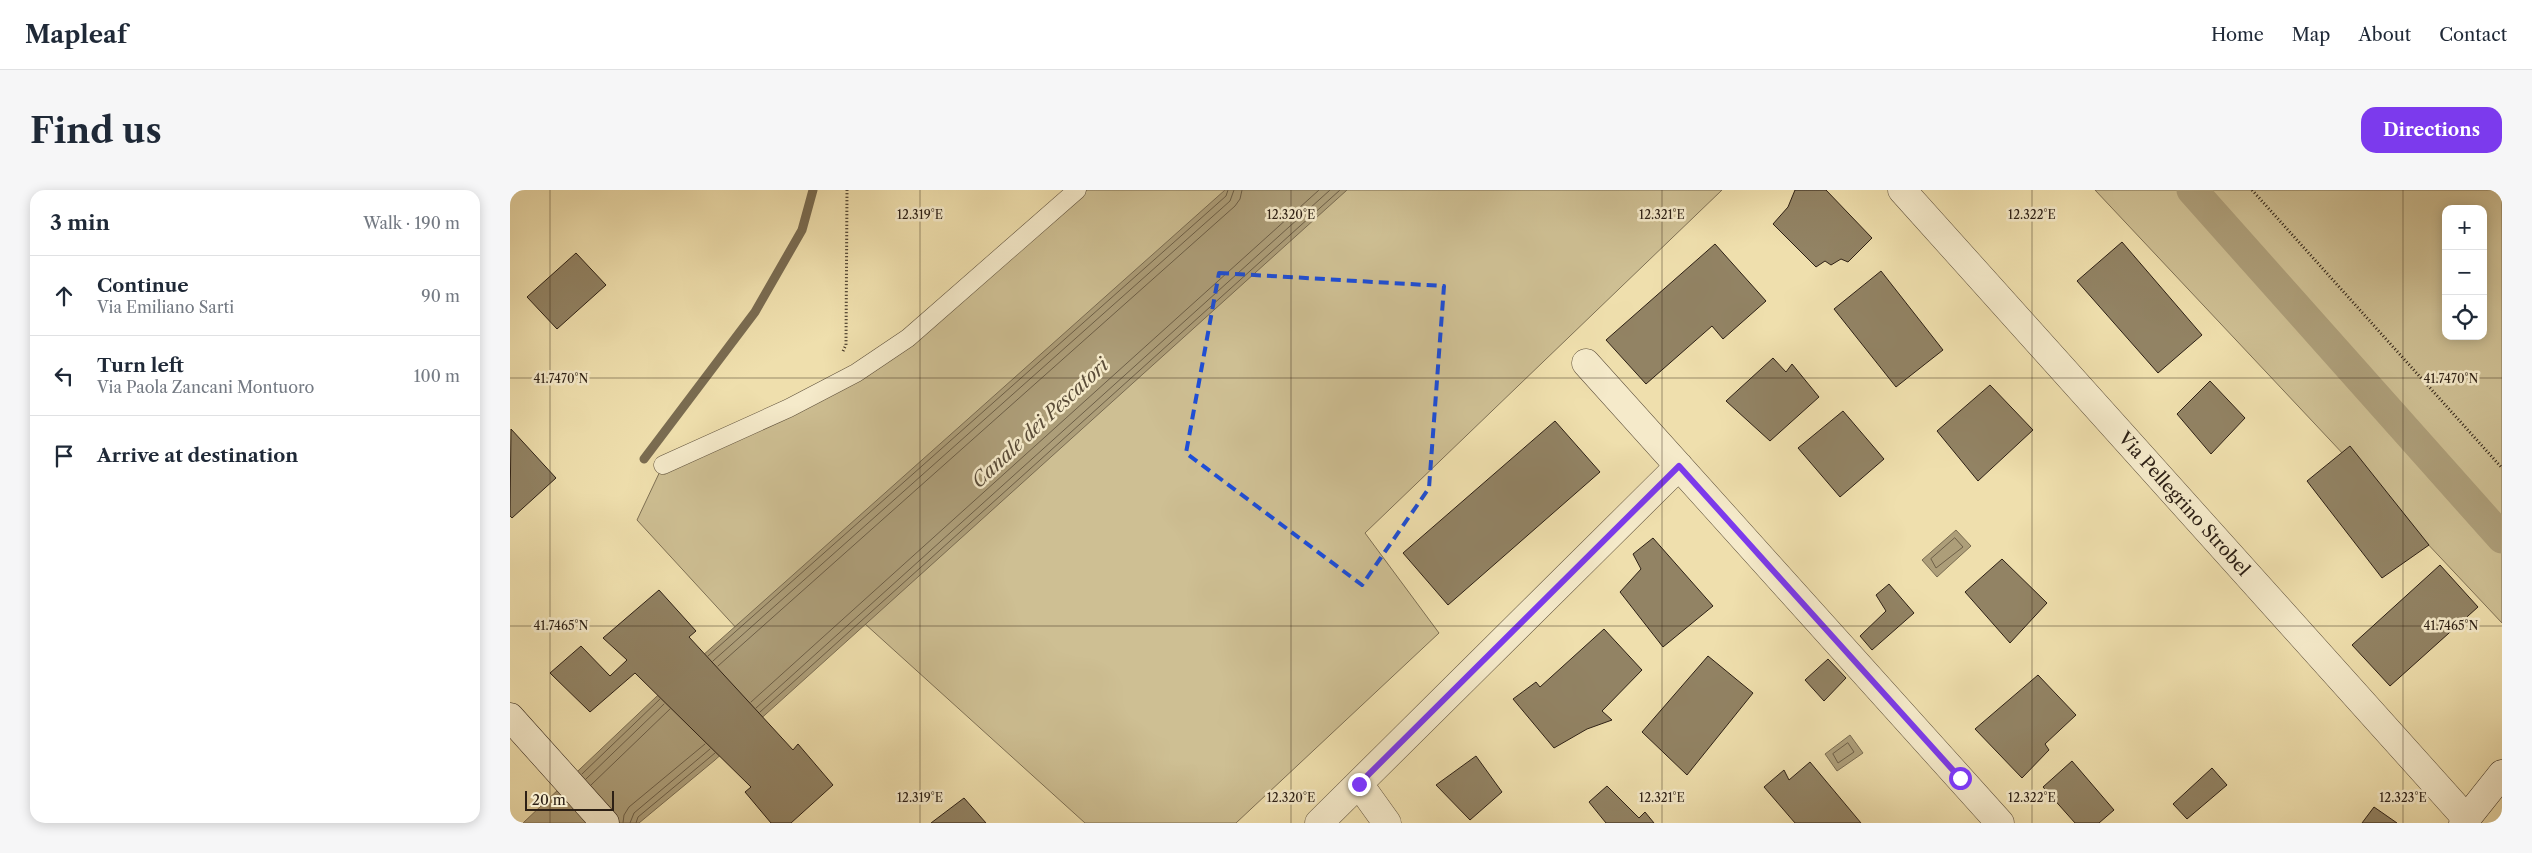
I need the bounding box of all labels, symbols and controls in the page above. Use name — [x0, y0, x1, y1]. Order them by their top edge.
text: Mapleaf — [25, 20, 127, 49]
text: Home — [2211, 24, 2264, 46]
text: Map — [2292, 24, 2330, 46]
text: About — [2358, 24, 2411, 46]
text: Contact — [2439, 24, 2507, 46]
button: Directions — [2361, 107, 2502, 153]
text: Find us — [30, 109, 162, 152]
map controls — [2442, 205, 2487, 340]
button: + — [2442, 205, 2487, 250]
text: 12.319°E — [897, 207, 943, 222]
text: 12.320°E — [1267, 207, 1315, 222]
text: 12.321°E — [1639, 207, 1685, 222]
text: 12.322°E — [2008, 207, 2056, 222]
text: 3 min — [50, 210, 110, 235]
text: Walk · 190 m — [363, 213, 460, 233]
button: − — [2442, 250, 2487, 295]
text: Continue — [97, 274, 189, 297]
icon: ahead — [50, 282, 78, 310]
text: 90 m — [421, 286, 460, 306]
button: locate — [2442, 295, 2487, 340]
text: Via Emiliano Sarti — [97, 297, 234, 317]
water label: Canale dei Pescatori — [967, 353, 1114, 492]
text: Turn left — [97, 354, 184, 377]
icon: left — [50, 362, 78, 390]
text: 100 m — [414, 366, 460, 386]
text: 41.7470°N — [534, 371, 589, 386]
text: 41.7470°N — [2424, 371, 2479, 386]
text: Via Paola Zancani Montuoro — [97, 377, 314, 397]
street label: Via Pellegrino Strobel — [2113, 427, 2255, 581]
icon: arrive — [50, 442, 78, 470]
text: Arrive at destination — [97, 444, 298, 467]
text: 41.7465°N — [534, 618, 589, 633]
text: 41.7465°N — [2424, 618, 2479, 633]
route start — [1949, 767, 1972, 790]
route end — [1348, 773, 1371, 796]
scale bar — [525, 788, 614, 811]
text: 12.319°E — [897, 790, 943, 805]
text: 12.320°E — [1267, 790, 1315, 805]
text: 12.321°E — [1639, 790, 1685, 805]
text: 12.322°E — [2008, 790, 2056, 805]
text: 12.323°E — [2379, 790, 2427, 805]
text: 20 m — [532, 791, 566, 809]

